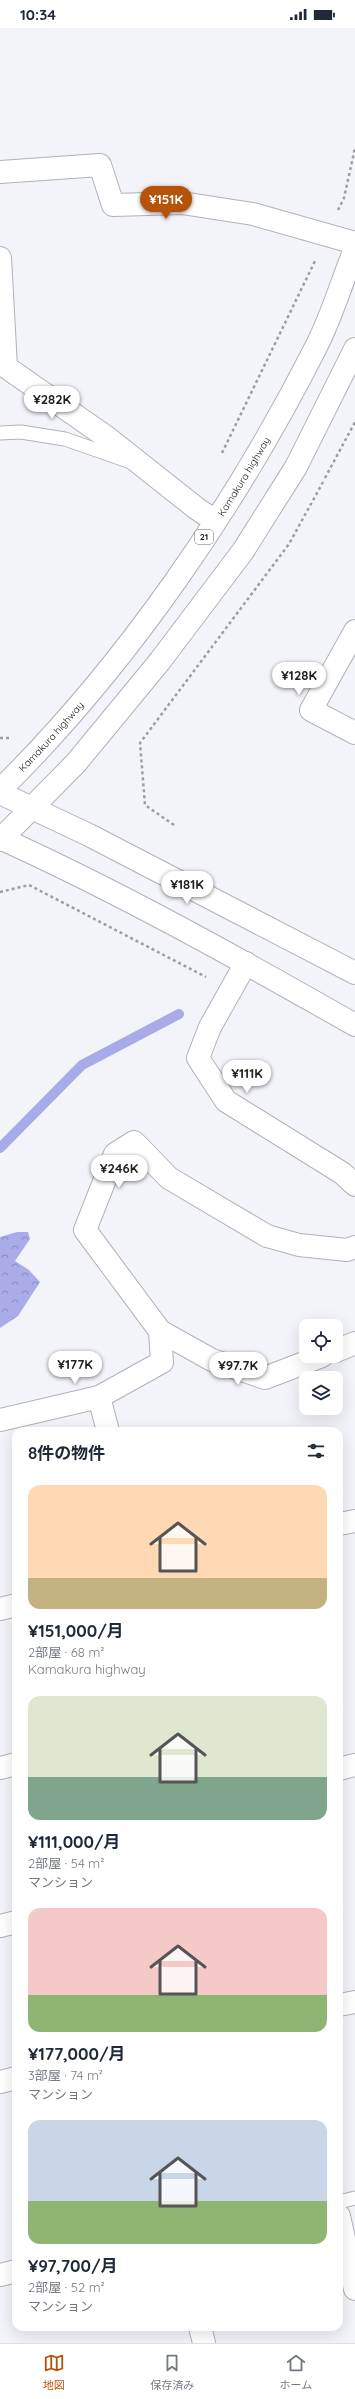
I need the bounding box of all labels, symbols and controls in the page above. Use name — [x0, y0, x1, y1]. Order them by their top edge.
text: 10:34 — [20, 5, 56, 24]
pin: ¥151K — [138, 186, 194, 220]
text: ¥151K — [149, 191, 183, 207]
pin: ¥282K — [24, 386, 80, 420]
text: ¥282K — [33, 391, 71, 407]
street label: Kamakura highway — [215, 435, 273, 519]
road number: 21 — [195, 530, 213, 544]
pin: ¥128K — [271, 662, 327, 696]
text: ¥128K — [281, 667, 317, 683]
street label: Kamakura highway — [16, 699, 86, 775]
pin: ¥181K — [159, 871, 215, 905]
text: ¥181K — [170, 876, 204, 892]
pin: ¥111K — [219, 1060, 275, 1094]
text: ¥111K — [231, 1065, 263, 1081]
pin: ¥246K — [91, 1155, 147, 1189]
text: ¥246K — [100, 1160, 138, 1176]
map controls — [299, 1319, 343, 1415]
button: locate — [299, 1319, 343, 1363]
pin: ¥177K — [47, 1351, 103, 1385]
pin: ¥97.7K — [205, 1352, 271, 1386]
text: ¥177K — [57, 1356, 93, 1372]
text: ¥97.7K — [218, 1357, 258, 1373]
button: layers — [299, 1371, 343, 1415]
icon: filters — [305, 1440, 327, 1462]
text: 8件の物件 — [28, 1442, 105, 1463]
icon: home — [142, 1511, 214, 1583]
text: ¥151,000/月 — [28, 1620, 124, 1641]
text: 2部屋 · 68 m² — [28, 1644, 104, 1660]
text: Kamakura highway — [28, 1661, 146, 1677]
icon: home — [142, 1722, 214, 1794]
text: ¥111,000/月 — [28, 1831, 121, 1852]
text: 2部屋 · 54 m² — [28, 1855, 104, 1871]
text: マンション — [28, 1874, 93, 1890]
icon: home — [142, 1934, 214, 2006]
text: ¥177,000/月 — [28, 2043, 126, 2064]
text: 3部屋 · 74 m² — [28, 2067, 103, 2083]
text: マンション — [28, 2086, 93, 2102]
icon: home — [142, 2146, 214, 2218]
text: ¥97,700/月 — [28, 2255, 118, 2276]
text: 2部屋 · 52 m² — [28, 2279, 105, 2295]
text: マンション — [28, 2298, 93, 2314]
tab: 地図 — [43, 2352, 65, 2392]
tab: 保存済み — [150, 2352, 194, 2392]
tab: ホーム — [280, 2352, 312, 2392]

